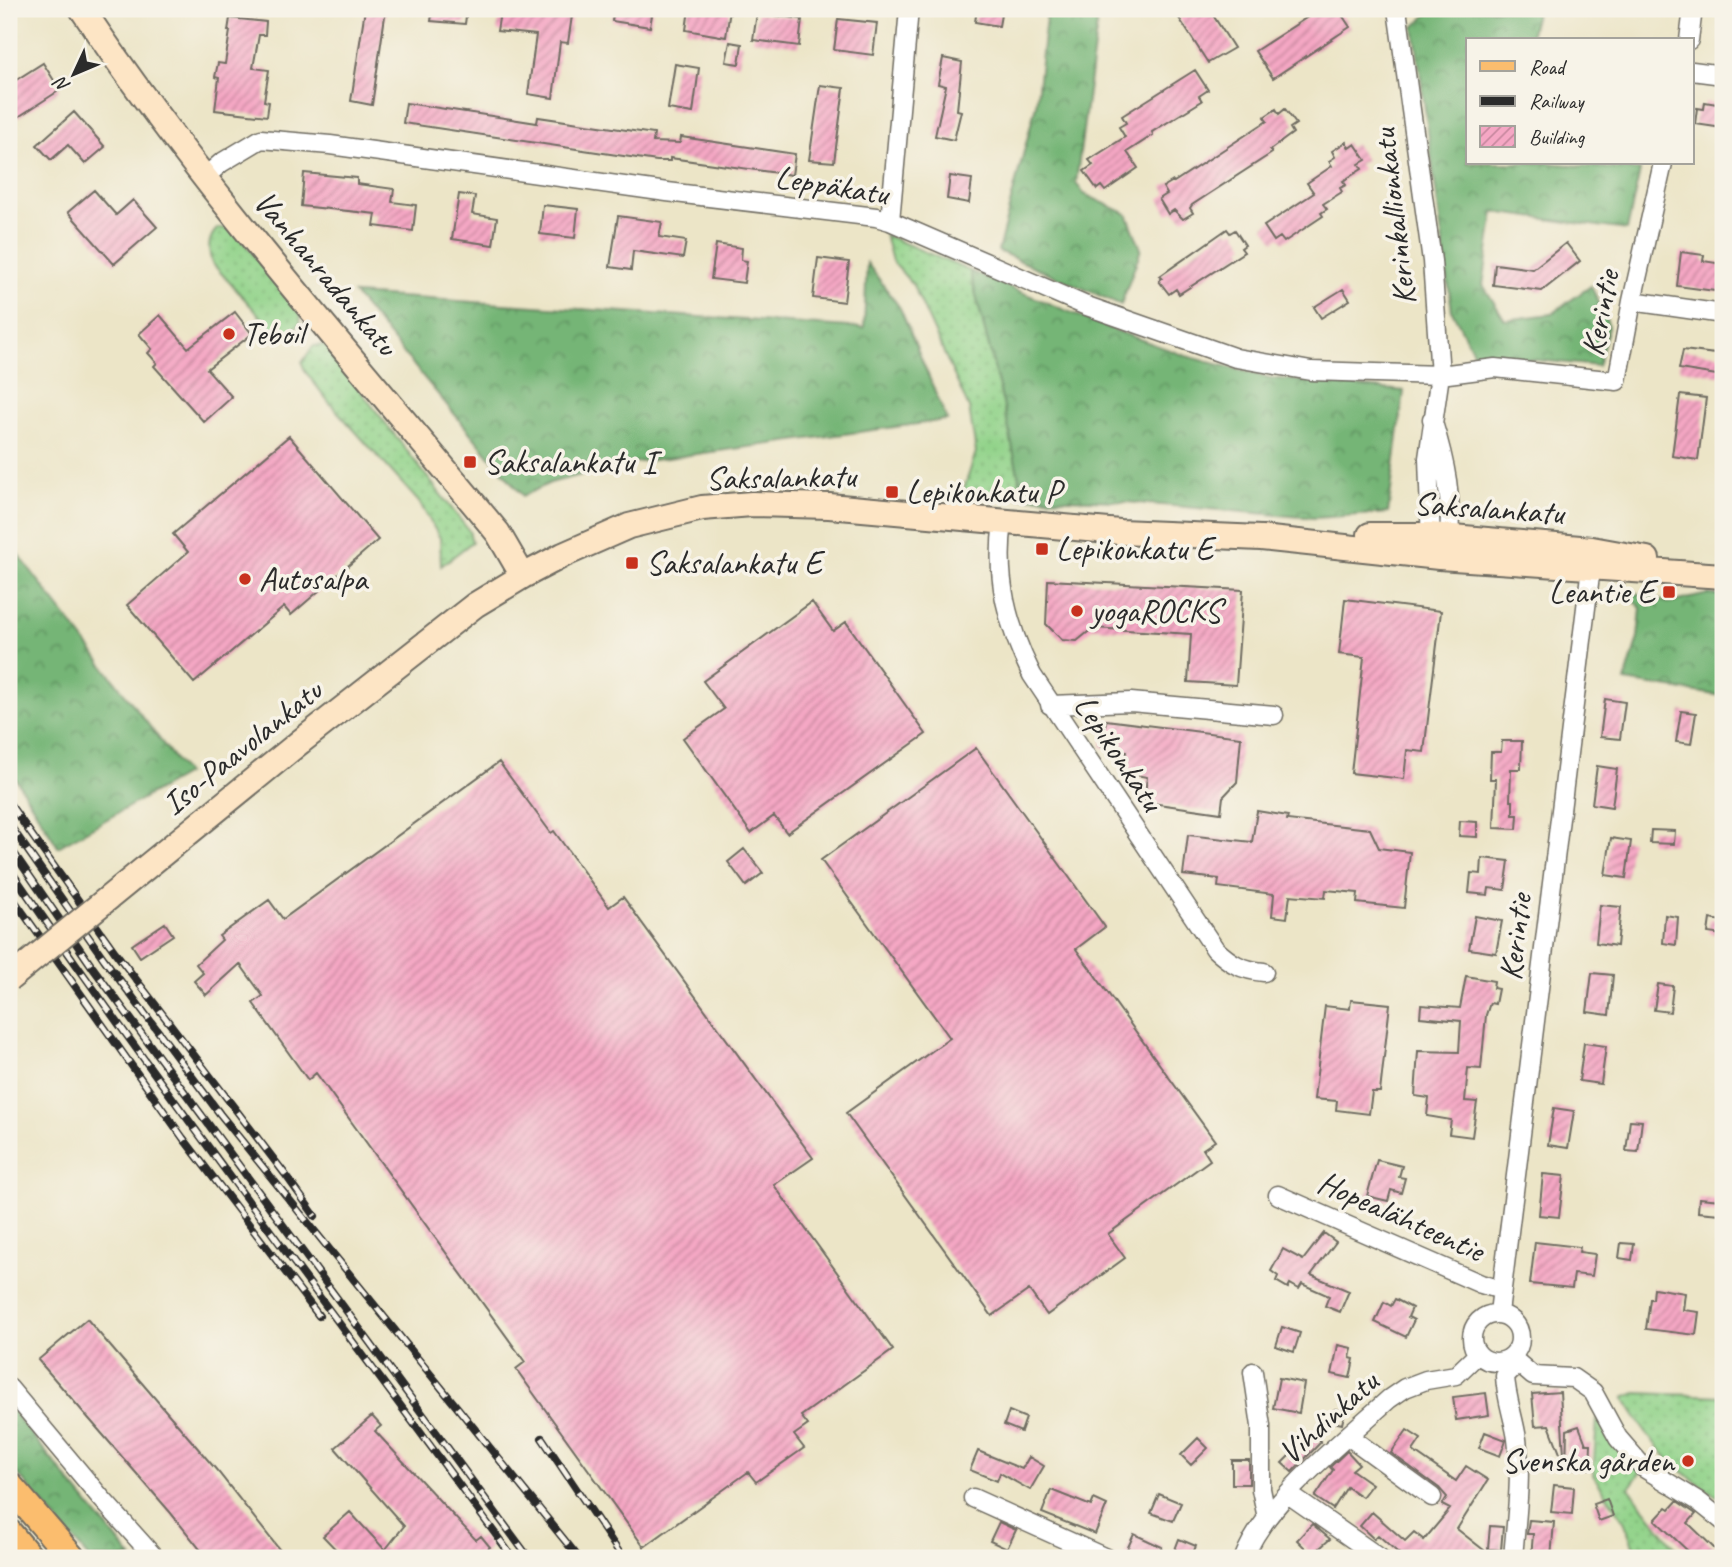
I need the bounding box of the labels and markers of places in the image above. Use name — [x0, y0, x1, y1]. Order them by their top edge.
place label: Teboil — [243, 313, 309, 355]
marker: Teboil — [221, 326, 237, 342]
place label: Saksalankatu I — [484, 441, 662, 483]
marker: Saksalankatu I — [462, 454, 478, 470]
place label: Lepikonkatu P — [906, 471, 1066, 513]
marker: Lepikonkatu P — [884, 484, 900, 500]
place label: Lepikonkatu E — [1056, 528, 1218, 570]
marker: Lepikonkatu E — [1034, 541, 1050, 557]
place label: Saksalankatu E — [646, 542, 826, 584]
marker: Saksalankatu E — [624, 555, 640, 571]
place label: Autosalpa — [259, 558, 370, 600]
marker: Autosalpa — [237, 571, 253, 587]
place label: Leantie E — [1549, 571, 1660, 613]
marker: Leantie E — [1661, 584, 1677, 600]
place label: yogaROCKS — [1089, 590, 1226, 632]
marker: yogaROCKS — [1069, 603, 1085, 619]
place label: Svenska gården — [1502, 1440, 1676, 1482]
marker: Svenska gården — [1680, 1453, 1696, 1469]

